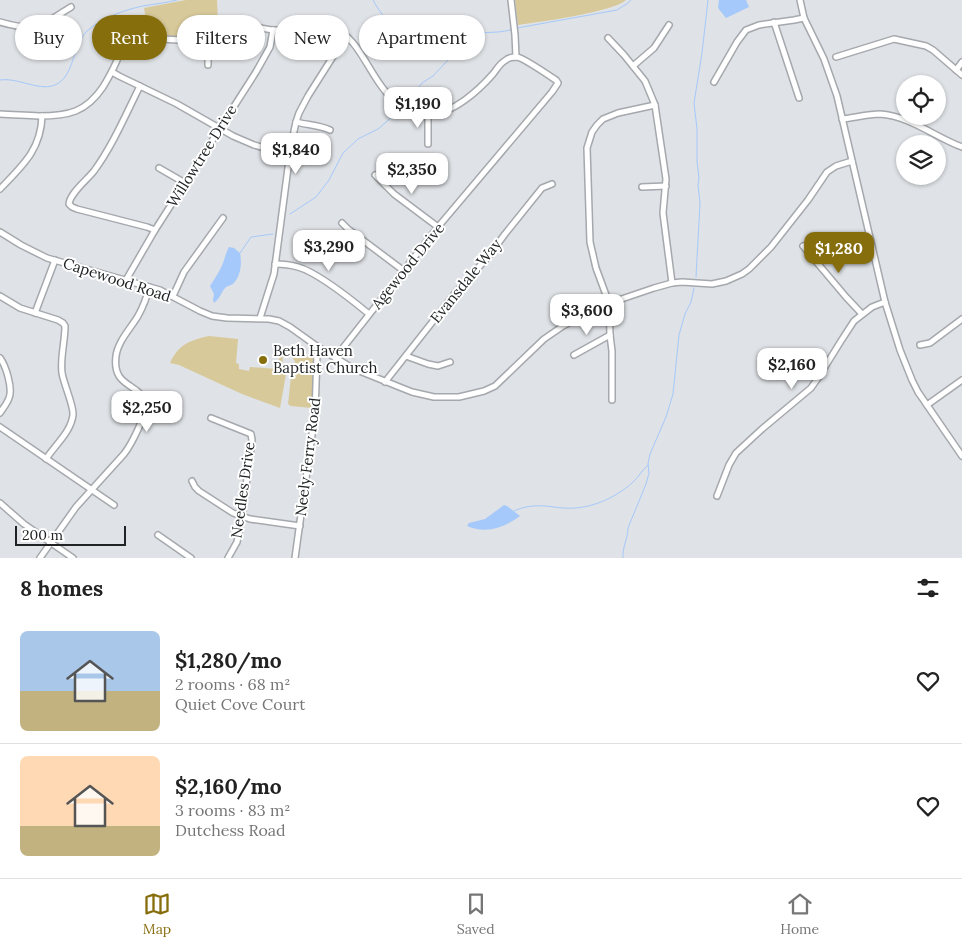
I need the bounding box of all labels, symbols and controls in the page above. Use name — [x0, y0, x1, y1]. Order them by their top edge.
chip: Buy — [15, 15, 82, 60]
chip: Rent — [92, 15, 167, 60]
chip: Filters — [177, 15, 265, 60]
chip: New — [275, 15, 349, 60]
chip: Apartment — [359, 15, 485, 60]
map controls — [896, 75, 946, 185]
button: locate — [896, 75, 946, 125]
pin: $1,190 — [377, 86, 459, 129]
text: $1,190 — [395, 93, 441, 113]
street label: Willowtree Drive — [162, 101, 241, 211]
pin: $1,840 — [255, 132, 337, 175]
button: layers — [896, 135, 946, 185]
text: $1,840 — [272, 139, 320, 159]
pin: $2,350 — [371, 152, 453, 195]
text: $2,350 — [387, 159, 437, 179]
street label: Agewood Drive — [366, 219, 448, 313]
pin: $3,290 — [288, 230, 370, 272]
pin: $1,280 — [798, 232, 880, 274]
street label: Evansdale Way — [426, 235, 505, 327]
text: $3,290 — [304, 236, 354, 256]
text: $1,280 — [815, 238, 863, 258]
street label: Capewood Road — [61, 253, 174, 306]
pin: $3,600 — [546, 294, 628, 336]
text: $3,600 — [561, 300, 613, 320]
place label: Beth Haven Baptist Church — [273, 341, 378, 377]
pin: $2,160 — [751, 348, 833, 390]
marker: Beth Haven Baptist Church — [257, 354, 269, 366]
text: $2,160 — [768, 354, 816, 374]
pin: $2,250 — [106, 390, 188, 433]
text: $2,250 — [122, 397, 172, 417]
street label: Neely Ferry Road — [291, 397, 324, 517]
street label: Needles Drive — [226, 441, 259, 539]
scale bar — [15, 523, 126, 546]
text: 200 m — [22, 526, 63, 544]
icon: filters — [914, 574, 942, 602]
text: 8 homes — [20, 575, 103, 602]
text: $1,280/mo — [175, 647, 282, 674]
icon: home — [60, 651, 120, 711]
icon: heart — [914, 667, 942, 695]
text: 2 rooms · 68 m² — [175, 674, 290, 694]
text: Quiet Cove Court — [175, 694, 305, 714]
text: $2,160/mo — [175, 773, 282, 800]
icon: home — [60, 776, 120, 836]
icon: heart — [914, 792, 942, 820]
text: 3 rooms · 83 m² — [175, 800, 290, 820]
text: Dutchess Road — [175, 820, 286, 840]
tab: Map — [143, 890, 171, 938]
tab: Saved — [457, 890, 495, 938]
tab: Home — [780, 890, 819, 938]

